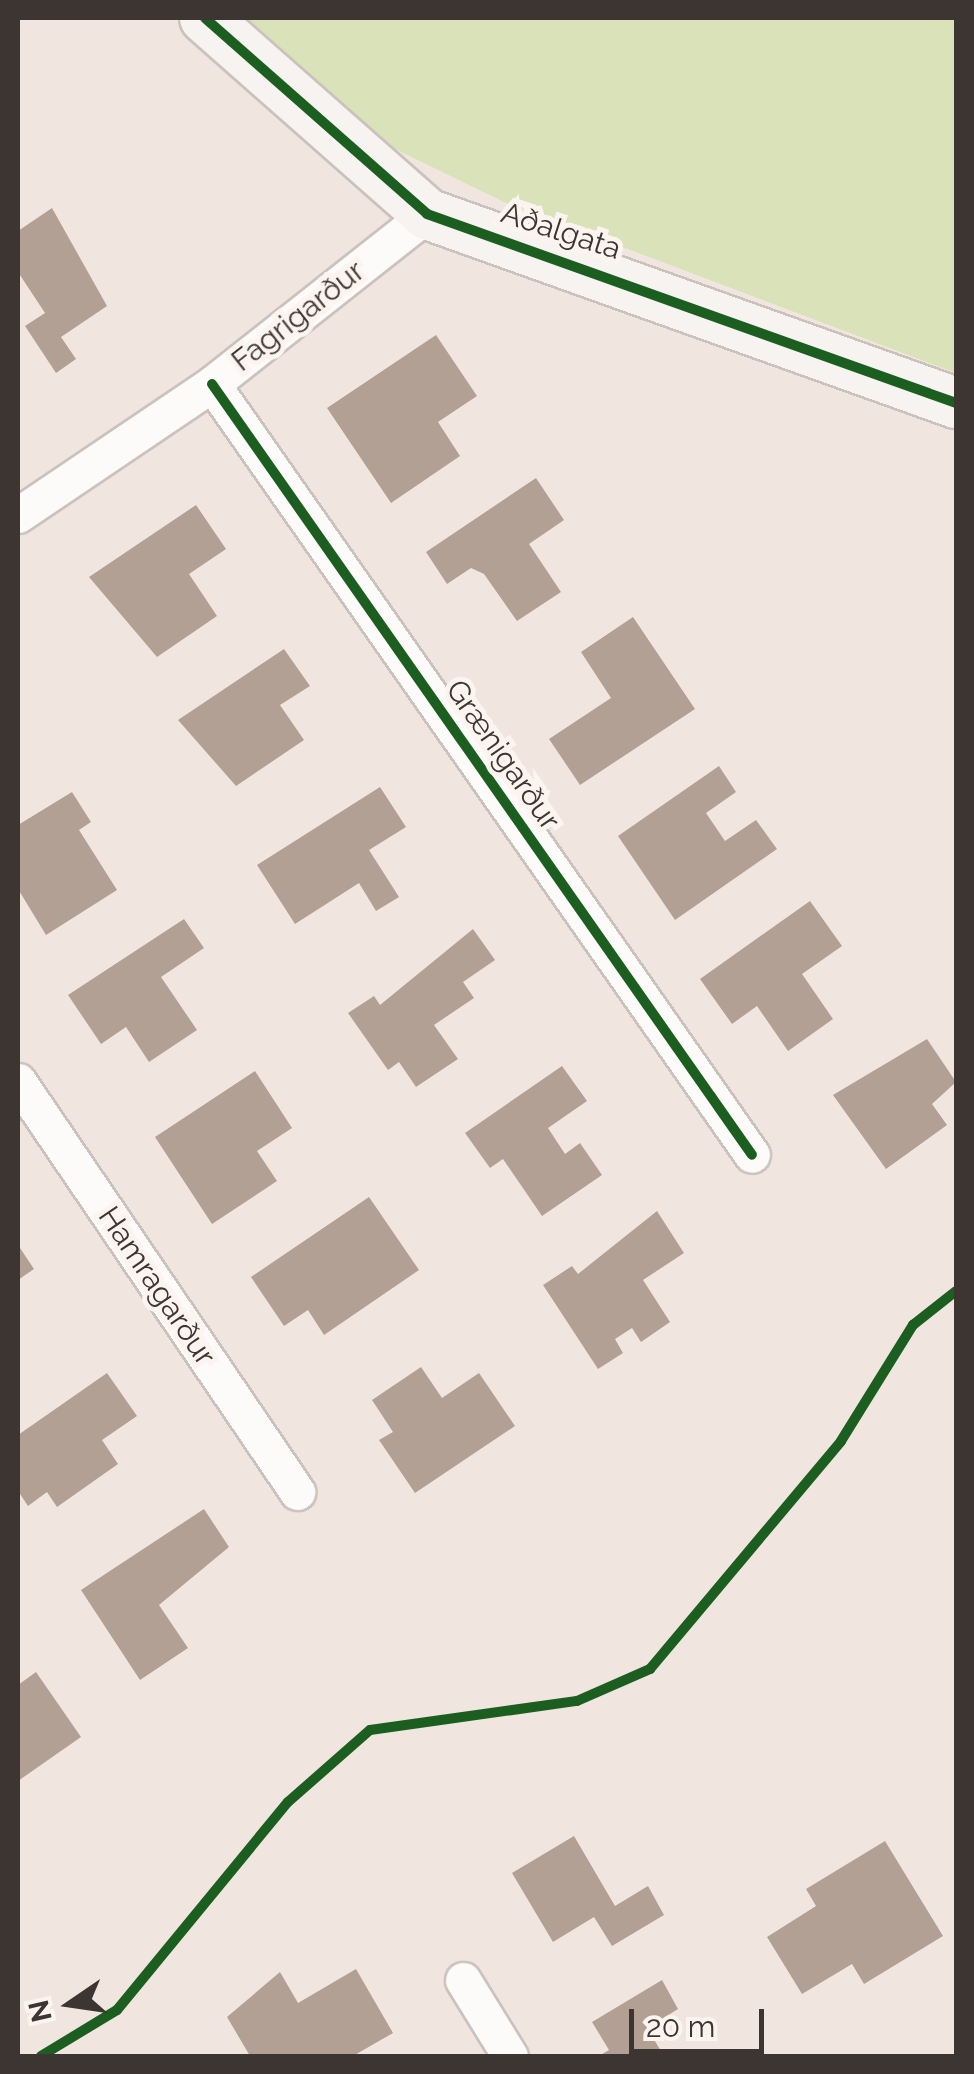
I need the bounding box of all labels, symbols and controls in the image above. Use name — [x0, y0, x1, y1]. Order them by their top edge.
street label: Aðalgata — [497, 195, 625, 267]
street label: Fagrigarður — [224, 253, 372, 379]
street label: Grænigarður — [438, 673, 568, 837]
street label: Hamragarður — [91, 1200, 223, 1372]
north arrow — [20, 1954, 120, 2054]
scale bar — [634, 1989, 769, 2051]
text: N — [22, 1997, 59, 2025]
text: 20 m — [646, 2009, 715, 2044]

